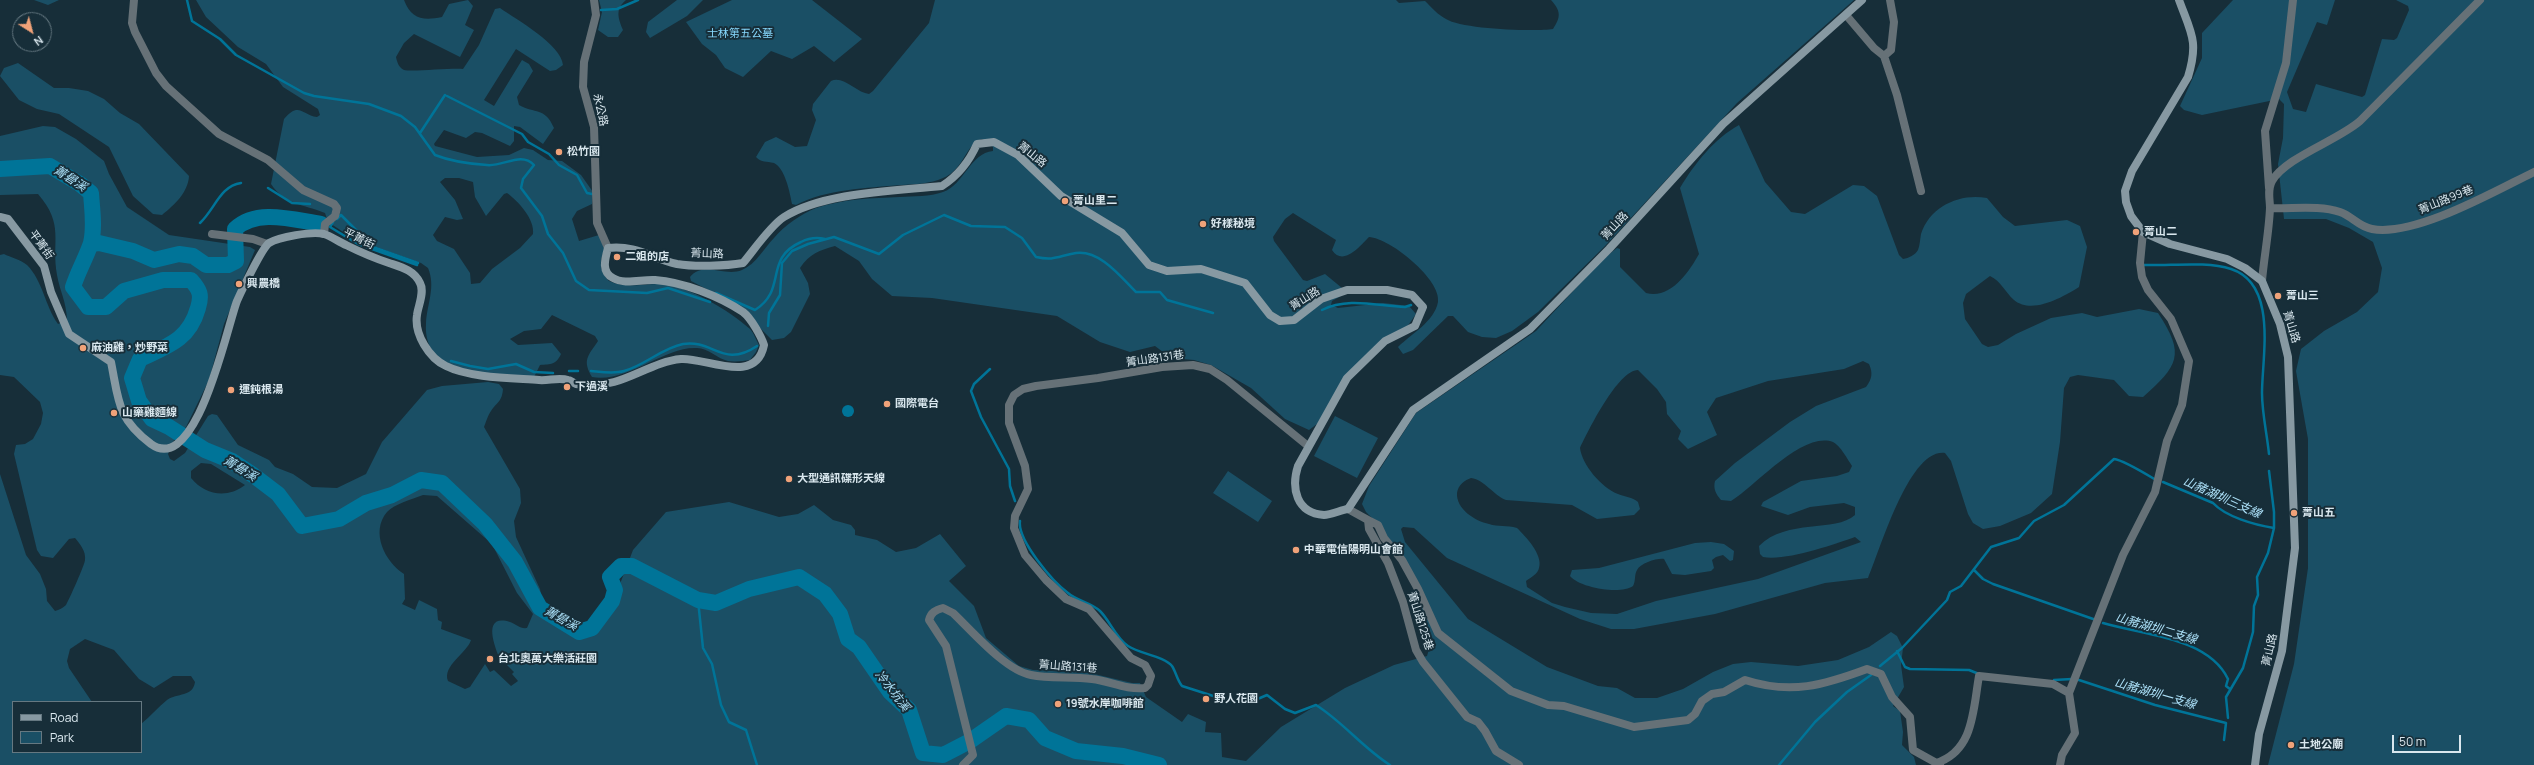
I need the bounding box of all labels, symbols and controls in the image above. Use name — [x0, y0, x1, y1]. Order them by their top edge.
north arrow — [12, 12, 52, 52]
park label: 士林第五公墓 — [707, 27, 773, 41]
text: N — [31, 33, 46, 50]
street label: 永公路 — [590, 92, 610, 128]
street label: 菁山路 — [1015, 139, 1049, 171]
place label: 松竹園 — [567, 145, 600, 159]
marker: 松竹園 — [554, 147, 564, 157]
water label: 菁礐溪 — [51, 163, 89, 195]
street label: 菁山路99巷 — [2417, 183, 2475, 217]
place label: 菁山里二 — [1073, 194, 1117, 208]
marker: 菁山里二 — [1060, 196, 1070, 206]
street label: 菁山路 — [1599, 209, 1631, 243]
place label: 好樣秘境 — [1211, 217, 1255, 231]
marker: 好樣秘境 — [1198, 219, 1208, 229]
place label: 菁山二 — [2144, 225, 2177, 239]
street label: 平菁街 — [341, 226, 377, 252]
marker: 菁山二 — [2131, 227, 2141, 237]
street label: 平菁街 — [26, 228, 56, 262]
street label: 菁山路 — [690, 247, 724, 261]
place label: 二姐的店 — [625, 250, 669, 264]
marker: 二姐的店 — [612, 252, 622, 262]
place label: 興農橋 — [247, 277, 280, 291]
marker: 興農橋 — [234, 279, 244, 289]
street label: 菁山路 — [1288, 285, 1322, 313]
place label: 菁山三 — [2286, 289, 2319, 303]
marker: 菁山三 — [2273, 291, 2283, 301]
street label: 菁山路 — [2280, 309, 2302, 345]
place label: 麻油雞，炒野菜 — [91, 341, 168, 355]
marker: 麻油雞，炒野菜 — [78, 343, 88, 353]
street label: 菁山路131巷 — [1125, 348, 1185, 370]
place label: 下過溪 — [575, 380, 608, 394]
marker: 下過溪 — [562, 382, 572, 392]
place label: 運鈍根湯 — [239, 383, 283, 397]
marker: 運鈍根湯 — [226, 385, 236, 395]
place label: 國際電台 — [895, 397, 939, 411]
marker: 國際電台 — [882, 399, 892, 409]
place label: 山藥雞麵線 — [122, 406, 177, 420]
marker: 山藥雞麵線 — [109, 408, 119, 418]
water label: 菁礐溪 — [221, 454, 259, 484]
place label: 大型通訊碟形天線 — [797, 472, 885, 486]
marker: 大型通訊碟形天線 — [784, 474, 794, 484]
water label: 山豬湖圳三支線 — [2181, 474, 2263, 522]
place label: 菁山五 — [2302, 506, 2335, 520]
marker: 菁山五 — [2289, 508, 2299, 518]
place label: 中華電信陽明山會館 — [1304, 543, 1403, 557]
marker: 中華電信陽明山會館 — [1291, 545, 1301, 555]
street label: 菁山路125巷 — [1404, 590, 1436, 652]
water label: 菁礐溪 — [542, 604, 580, 634]
water label: 山豬湖圳二支線 — [2114, 611, 2198, 647]
street label: 菁山路 — [2260, 632, 2280, 668]
place label: 台北奧萬大樂活莊園 — [498, 652, 597, 666]
marker: 台北奧萬大樂活莊園 — [485, 654, 495, 664]
street label: 菁山路131巷 — [1038, 658, 1098, 676]
water label: 冷水坑溪 — [872, 668, 912, 714]
water label: 山豬湖圳一支線 — [2113, 676, 2197, 712]
place label: 野人花園 — [1214, 692, 1258, 706]
marker: 野人花園 — [1201, 694, 1211, 704]
place label: 19號水岸咖啡館 — [1066, 697, 1144, 711]
marker: 19號水岸咖啡館 — [1053, 699, 1063, 709]
legend — [12, 701, 142, 753]
text: Road — [50, 709, 78, 726]
scale bar — [2394, 727, 2463, 753]
text: Park — [50, 729, 74, 746]
text: 50 m — [2399, 733, 2426, 750]
place label: 土地公廟 — [2299, 738, 2343, 752]
marker: 土地公廟 — [2286, 740, 2296, 750]

